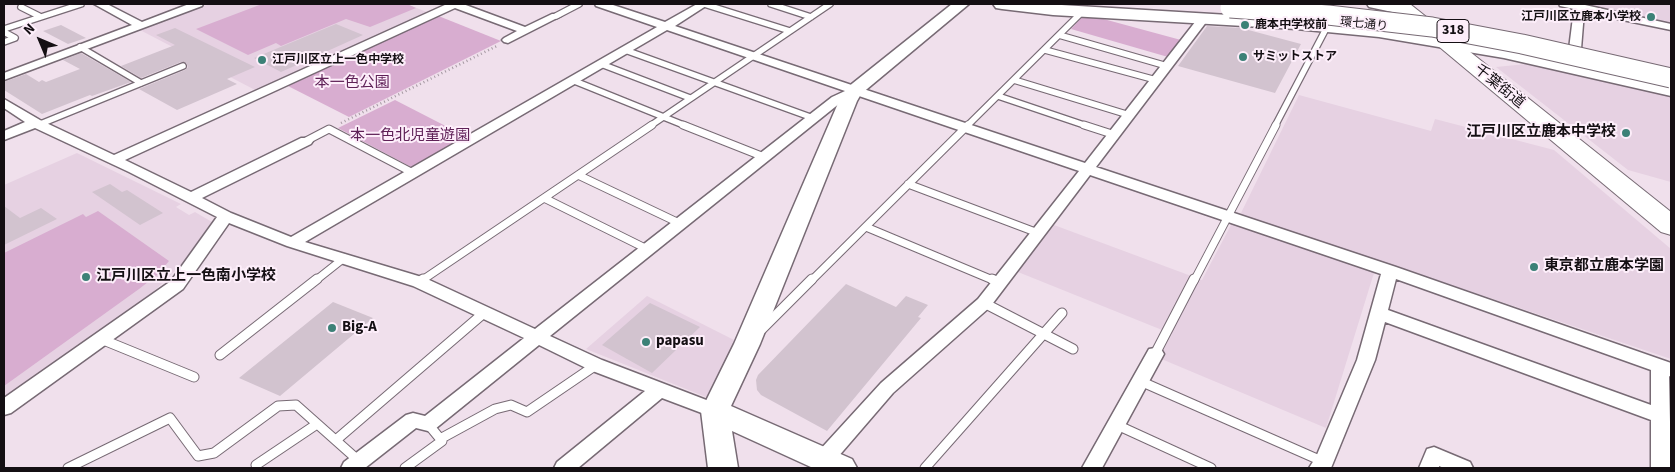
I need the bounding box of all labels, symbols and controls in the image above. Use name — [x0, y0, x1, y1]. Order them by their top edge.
place label: 江戸川区立鹿本小学校 — [1521, 10, 1641, 24]
marker: 江戸川区立鹿本小学校 — [1645, 11, 1657, 23]
north arrow — [15, 15, 65, 65]
street label: 環七通り — [1339, 15, 1389, 35]
place label: 鹿本中学校前 — [1255, 18, 1327, 32]
text: N — [19, 19, 40, 40]
marker: 鹿本中学校前 — [1239, 19, 1251, 31]
road number: 318 — [1437, 20, 1469, 42]
place label: サミットストア — [1253, 50, 1337, 64]
marker: サミットストア — [1237, 51, 1249, 63]
place label: 江戸川区立上一色中学校 — [272, 53, 404, 67]
marker: 江戸川区立上一色中学校 — [256, 54, 268, 66]
street label: 千葉街道 — [1470, 61, 1528, 113]
park label: 本一色公園 — [315, 75, 389, 93]
place label: 江戸川区立鹿本中学校 — [1466, 124, 1616, 142]
marker: 江戸川区立鹿本中学校 — [1620, 127, 1632, 139]
park label: 本一色北児童遊園 — [350, 128, 470, 146]
place label: 東京都立鹿本学園 — [1544, 258, 1664, 276]
marker: 東京都立鹿本学園 — [1528, 261, 1540, 273]
place label: 江戸川区立上一色南小学校 — [96, 268, 276, 286]
marker: 江戸川区立上一色南小学校 — [80, 271, 92, 283]
place label: Big-A — [342, 319, 377, 337]
marker: Big-A — [326, 322, 338, 334]
place label: papasu — [656, 333, 704, 351]
marker: papasu — [640, 336, 652, 348]

